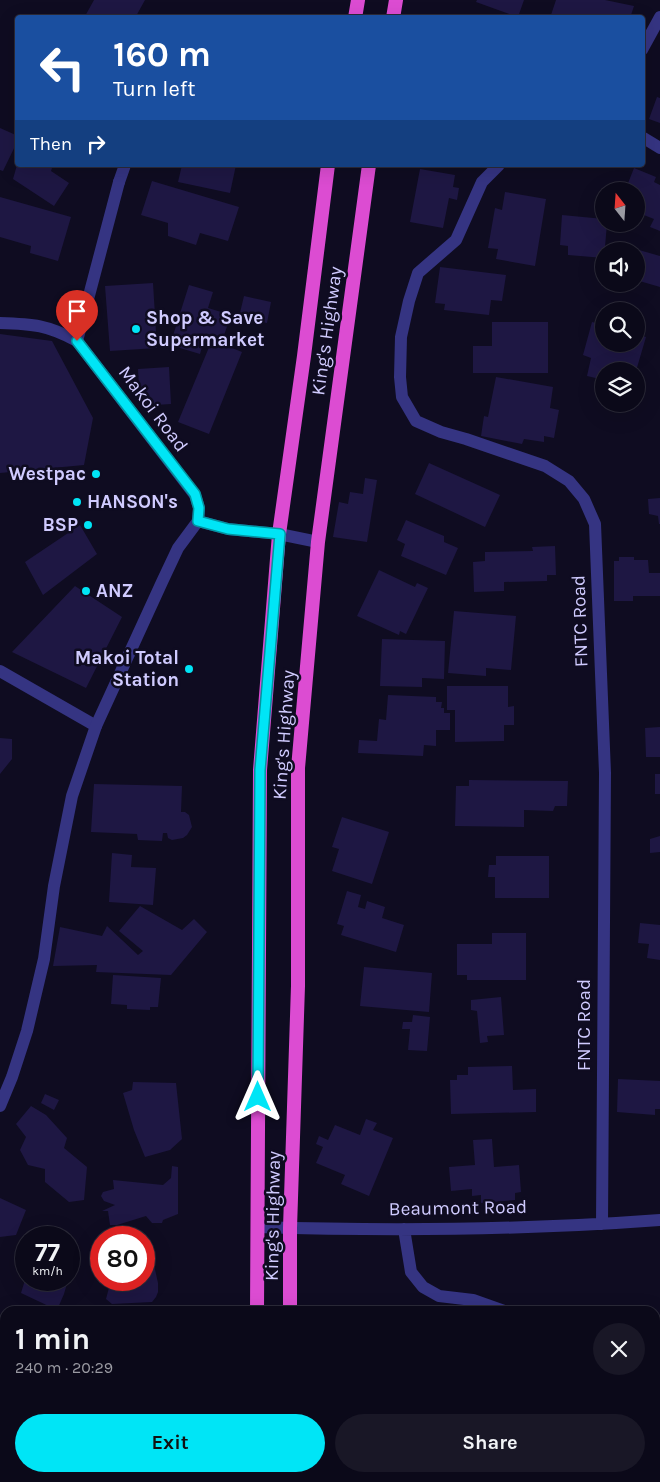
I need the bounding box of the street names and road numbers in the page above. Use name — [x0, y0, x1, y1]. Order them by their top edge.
street label: King's Highway — [307, 265, 347, 397]
street label: Makoi Road — [114, 362, 192, 456]
street label: FNTC Road — [567, 574, 593, 668]
street label: King's Highway — [268, 669, 300, 801]
street label: FNTC Road — [573, 979, 595, 1071]
street label: King's Highway — [261, 1151, 285, 1281]
street label: Beaumont Road — [389, 1196, 527, 1220]

